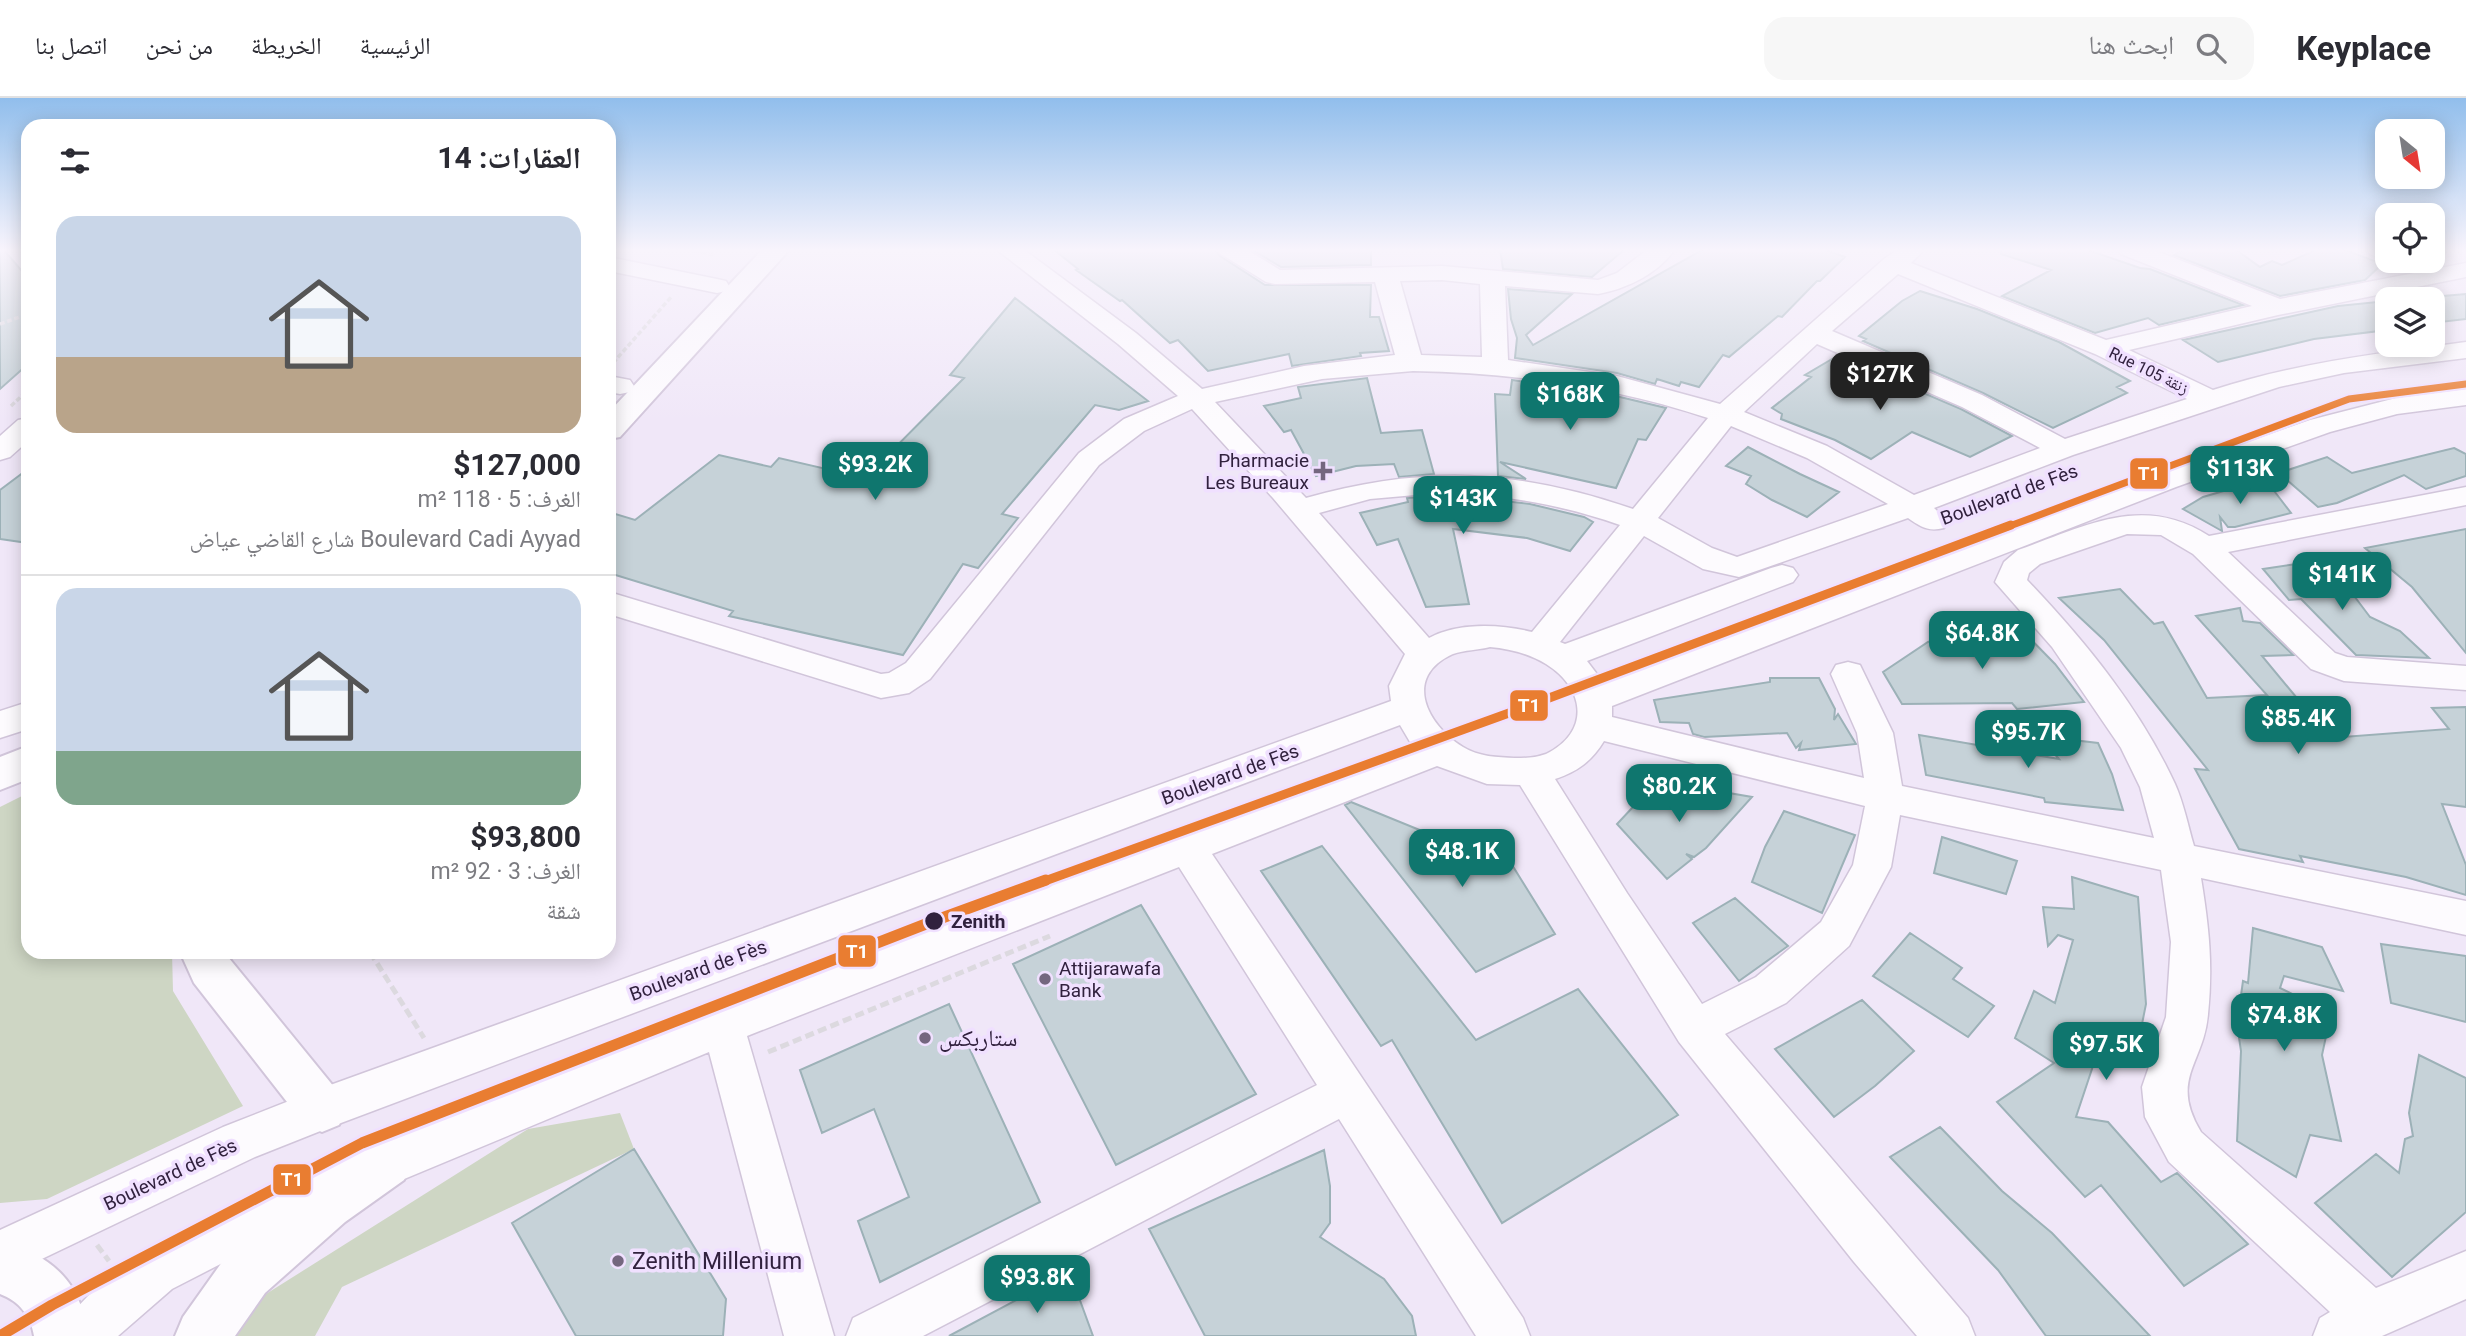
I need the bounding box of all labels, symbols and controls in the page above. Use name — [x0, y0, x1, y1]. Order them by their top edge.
search box — [1764, 17, 2254, 80]
icon: search — [2192, 29, 2230, 67]
text: Keyplace — [2296, 29, 2431, 68]
text: ابحث هنا — [2089, 30, 2174, 60]
text: اتصل بنا — [35, 32, 107, 60]
text: من نحن — [145, 32, 213, 60]
text: الخريطة — [251, 32, 322, 60]
text: الرئيسية — [360, 32, 431, 60]
north arrow — [2375, 119, 2445, 189]
map controls — [2375, 119, 2445, 357]
text: العقارات: 14 — [437, 140, 581, 175]
icon: filters — [56, 142, 94, 180]
button: locate — [2375, 203, 2445, 273]
icon: home — [256, 261, 382, 387]
button: layers — [2375, 287, 2445, 357]
street label: Rue 105 زنقة — [2106, 343, 2192, 398]
pin: $127K — [1831, 352, 1929, 412]
text: $127K — [1846, 361, 1914, 388]
pin: $168K — [1521, 372, 1619, 432]
text: $168K — [1536, 381, 1604, 408]
pin: $93.2K — [818, 442, 932, 502]
pin: $113K — [2191, 446, 2289, 506]
text: $127,000 — [453, 447, 581, 482]
place label: Pharmacie Les Bureaux — [1205, 449, 1310, 494]
text: $93.2K — [838, 451, 912, 478]
text: $113K — [2206, 455, 2274, 482]
line badge: T1 — [2129, 457, 2169, 490]
street label: Boulevard de Fès — [1937, 459, 2081, 530]
text: T1 — [2138, 462, 2160, 485]
marker: Pharmacie Les Bureaux — [1315, 463, 1331, 479]
pin: $143K — [1414, 476, 1512, 536]
text: $143K — [1429, 485, 1497, 512]
text: الغرف: 5 · 118 m² — [418, 486, 581, 513]
text: Boulevard Cadi Ayyad شارع القاضي عياض — [190, 526, 581, 553]
pin: $141K — [2293, 552, 2391, 612]
text: $141K — [2308, 561, 2376, 588]
pin: $64.8K — [1925, 612, 2039, 671]
text: $64.8K — [1945, 620, 2019, 647]
icon: home — [256, 633, 382, 759]
line badge: T1 — [1509, 689, 1549, 722]
text: T1 — [1518, 694, 1540, 717]
pin: $85.4K — [2241, 696, 2355, 756]
text: $85.4K — [2261, 705, 2335, 732]
pin: $95.7K — [1971, 710, 2085, 770]
text: $95.7K — [1991, 719, 2065, 746]
street label: Boulevard de Fès — [1158, 739, 1302, 810]
pin: $80.2K — [1622, 764, 1736, 824]
text: $80.2K — [1642, 773, 1716, 800]
text: $93,800 — [470, 819, 581, 854]
pin: $48.1K — [1405, 830, 1519, 889]
text: $48.1K — [1425, 838, 1499, 865]
text: الغرف: 3 · 92 m² — [431, 858, 581, 885]
text: شقة — [547, 898, 581, 925]
marker: Zenith — [923, 910, 945, 932]
place label: Zenith — [951, 910, 1005, 933]
line badge: T1 — [837, 934, 877, 968]
street label: Boulevard de Fès — [626, 935, 770, 1006]
text: T1 — [846, 940, 868, 963]
place label: Attijarawafa Bank — [1059, 957, 1161, 1002]
marker: Attijarawafa Bank — [1037, 971, 1053, 987]
pin: $74.8K — [2227, 993, 2341, 1053]
text: $74.8K — [2247, 1002, 2321, 1029]
pin: $97.5K — [2049, 1023, 2163, 1082]
place label: ستاربكس — [939, 1025, 1017, 1052]
marker: ستاربكس — [917, 1030, 933, 1046]
text: $97.5K — [2069, 1031, 2143, 1058]
street label: Boulevard de Fès — [100, 1133, 241, 1215]
line badge: T1 — [272, 1163, 312, 1196]
text: T1 — [281, 1168, 303, 1191]
place label: Zenith Millenium — [632, 1248, 802, 1275]
marker: Zenith Millenium — [610, 1253, 626, 1269]
pin: $93.8K — [980, 1256, 1094, 1315]
text: $93.8K — [1000, 1264, 1074, 1291]

